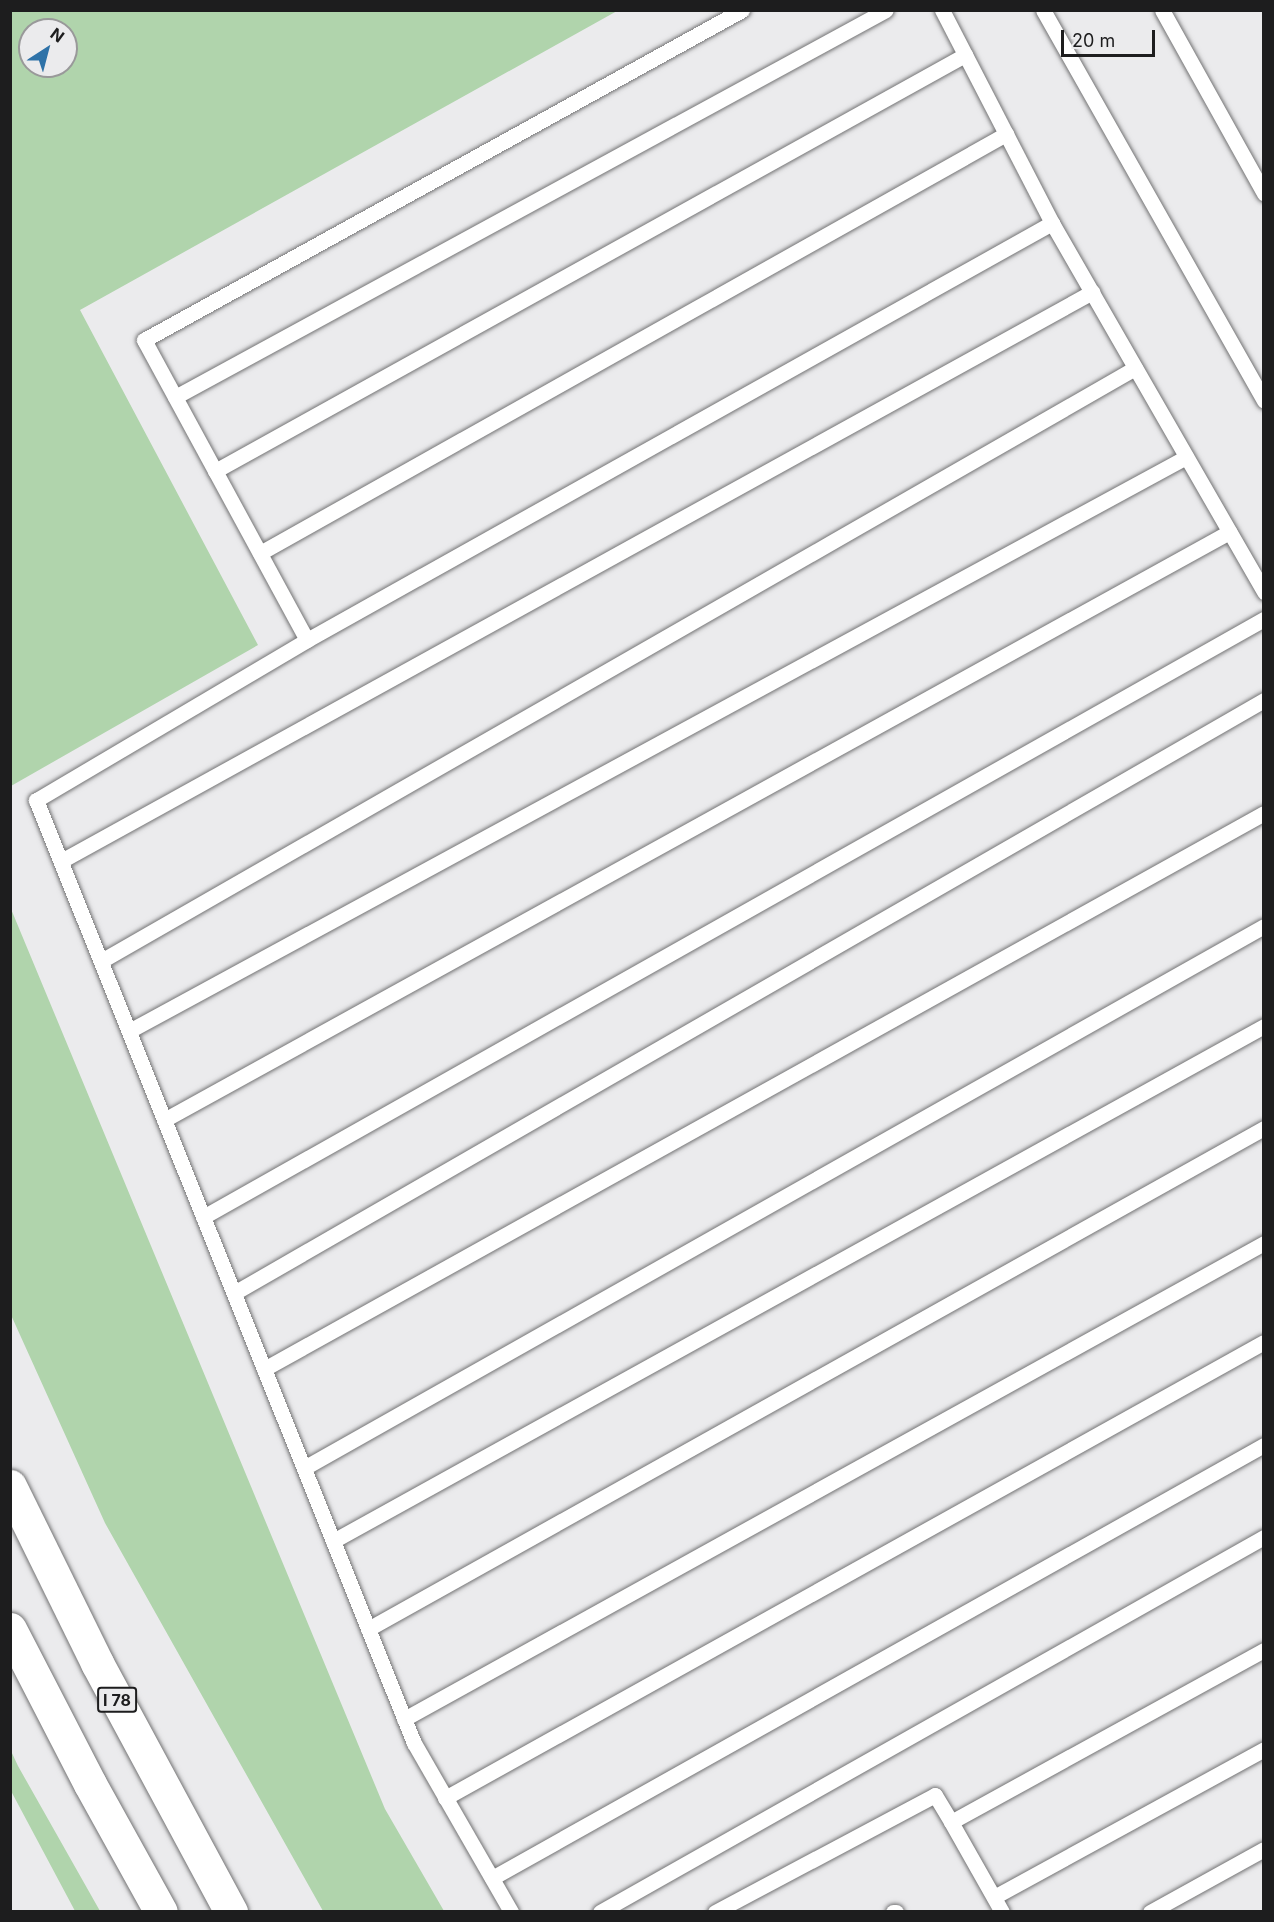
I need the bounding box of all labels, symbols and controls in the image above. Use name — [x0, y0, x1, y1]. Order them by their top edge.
north arrow — [18, 18, 78, 78]
scale bar — [1064, 18, 1158, 56]
text: N — [47, 23, 68, 47]
text: 20 m — [1072, 30, 1115, 51]
road number: I 78 — [96, 1687, 138, 1713]

